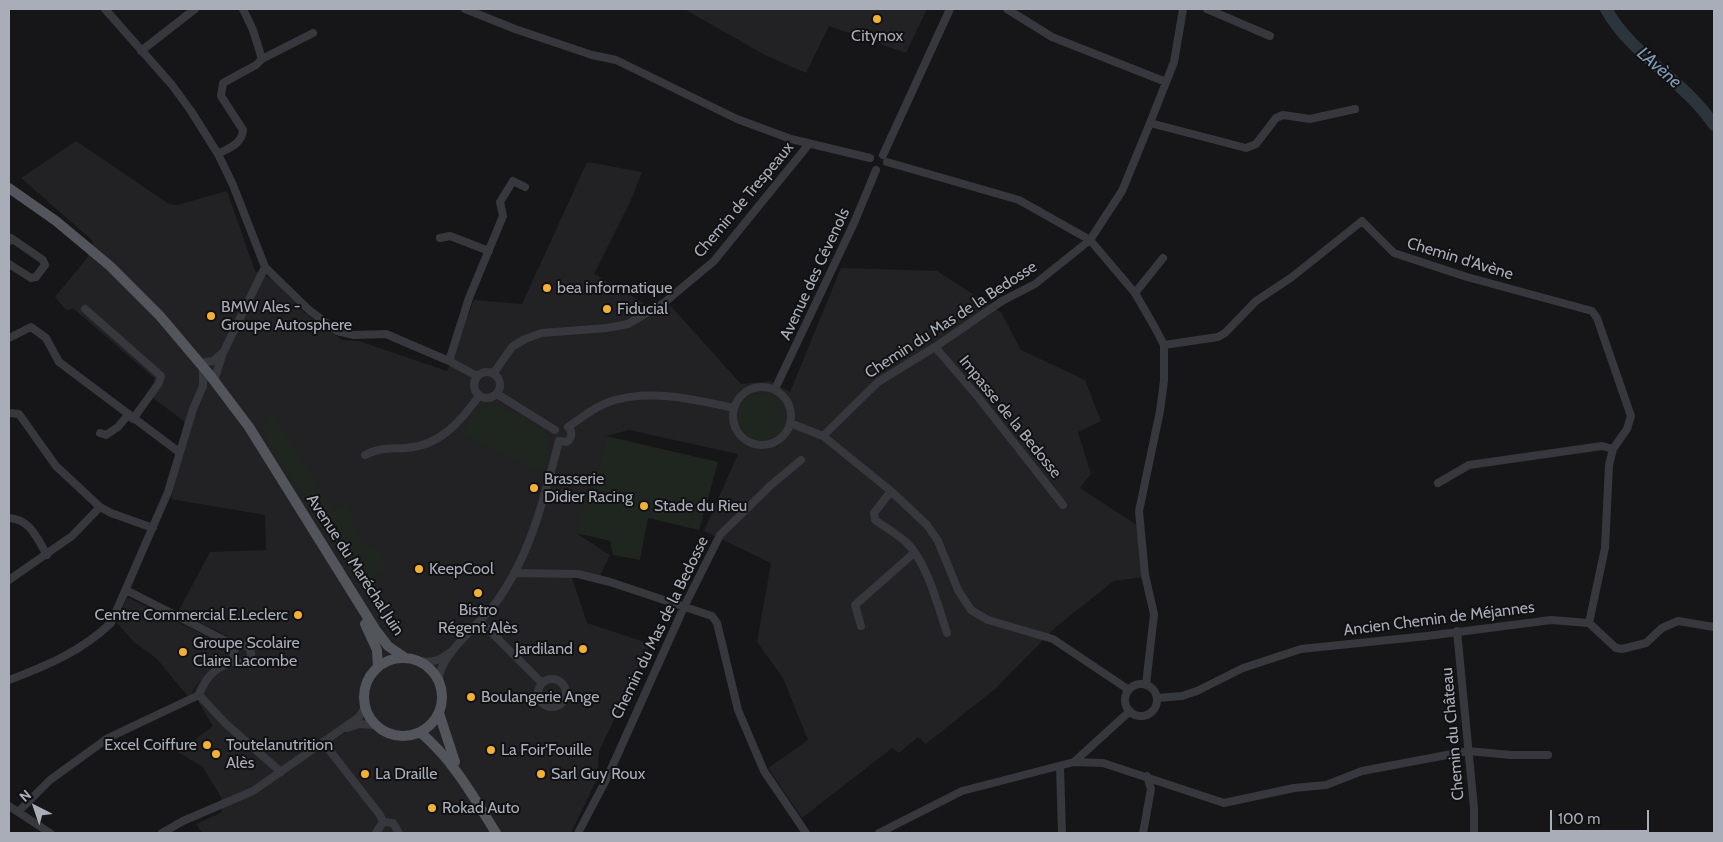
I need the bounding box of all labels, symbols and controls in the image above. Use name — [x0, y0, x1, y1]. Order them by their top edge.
marker: Citynox — [871, 13, 883, 25]
place label: Citynox — [851, 26, 903, 46]
water label: L'Avène — [1632, 43, 1686, 93]
street label: Chemin de Trespeaux — [690, 138, 798, 262]
street label: Avenue des Cévenols — [776, 205, 854, 343]
street label: Chemin d'Avène — [1405, 234, 1515, 284]
street label: Chemin du Mas de la Bedosse — [862, 257, 1040, 383]
place label: bea informatique — [557, 278, 672, 298]
marker: bea informatique — [541, 282, 553, 294]
place label: BMW Ales - Groupe Autosphere — [221, 297, 352, 335]
place label: Fiducial — [617, 299, 668, 319]
marker: Fiducial — [601, 303, 613, 315]
marker: BMW Ales - Groupe Autosphere — [205, 310, 217, 322]
street label: Impasse de la Bedosse — [955, 352, 1065, 482]
place label: Brasserie Didier Racing — [544, 469, 633, 507]
marker: Brasserie Didier Racing — [528, 482, 540, 494]
street label: Avenue du Maréchal Juin — [302, 491, 408, 639]
place label: Stade du Rieu — [654, 496, 747, 516]
marker: Stade du Rieu — [638, 500, 650, 512]
street label: Chemin du Mas de la Bedosse — [607, 533, 713, 723]
place label: KeepCool — [429, 559, 494, 579]
marker: KeepCool — [413, 563, 425, 575]
marker: Bistro Régent Alès — [472, 587, 484, 599]
street label: Ancien Chemin de Méjannes — [1342, 598, 1536, 640]
place label: Bistro Régent Alès — [438, 600, 518, 638]
place label: Centre Commercial E.Leclerc — [95, 605, 288, 625]
marker: Centre Commercial E.Leclerc — [292, 609, 304, 621]
place label: Groupe Scolaire Claire Lacombe — [193, 633, 300, 671]
place label: Jardiland — [515, 639, 573, 659]
marker: Jardiland — [577, 643, 589, 655]
marker: Groupe Scolaire Claire Lacombe — [177, 646, 189, 658]
street label: Chemin du Château — [1438, 667, 1468, 801]
place label: Boulangerie Ange — [481, 687, 599, 707]
marker: Boulangerie Ange — [465, 691, 477, 703]
place label: Excel Coiffure — [104, 735, 197, 755]
place label: Toutelanutrition Alès — [226, 735, 333, 773]
marker: Excel Coiffure — [201, 739, 213, 751]
place label: La Foir'Fouille — [501, 740, 592, 760]
marker: La Foir'Fouille — [485, 744, 497, 756]
marker: Toutelanutrition Alès — [210, 748, 222, 760]
place label: La Draille — [375, 764, 437, 784]
place label: Sarl Guy Roux — [551, 764, 645, 784]
marker: La Draille — [359, 768, 371, 780]
marker: Sarl Guy Roux — [535, 768, 547, 780]
north arrow — [10, 782, 60, 832]
text: N — [16, 786, 35, 806]
place label: Rokad Auto — [442, 798, 520, 818]
scale bar — [1553, 800, 1652, 832]
marker: Rokad Auto — [426, 802, 438, 814]
text: 100 m — [1558, 810, 1600, 828]

